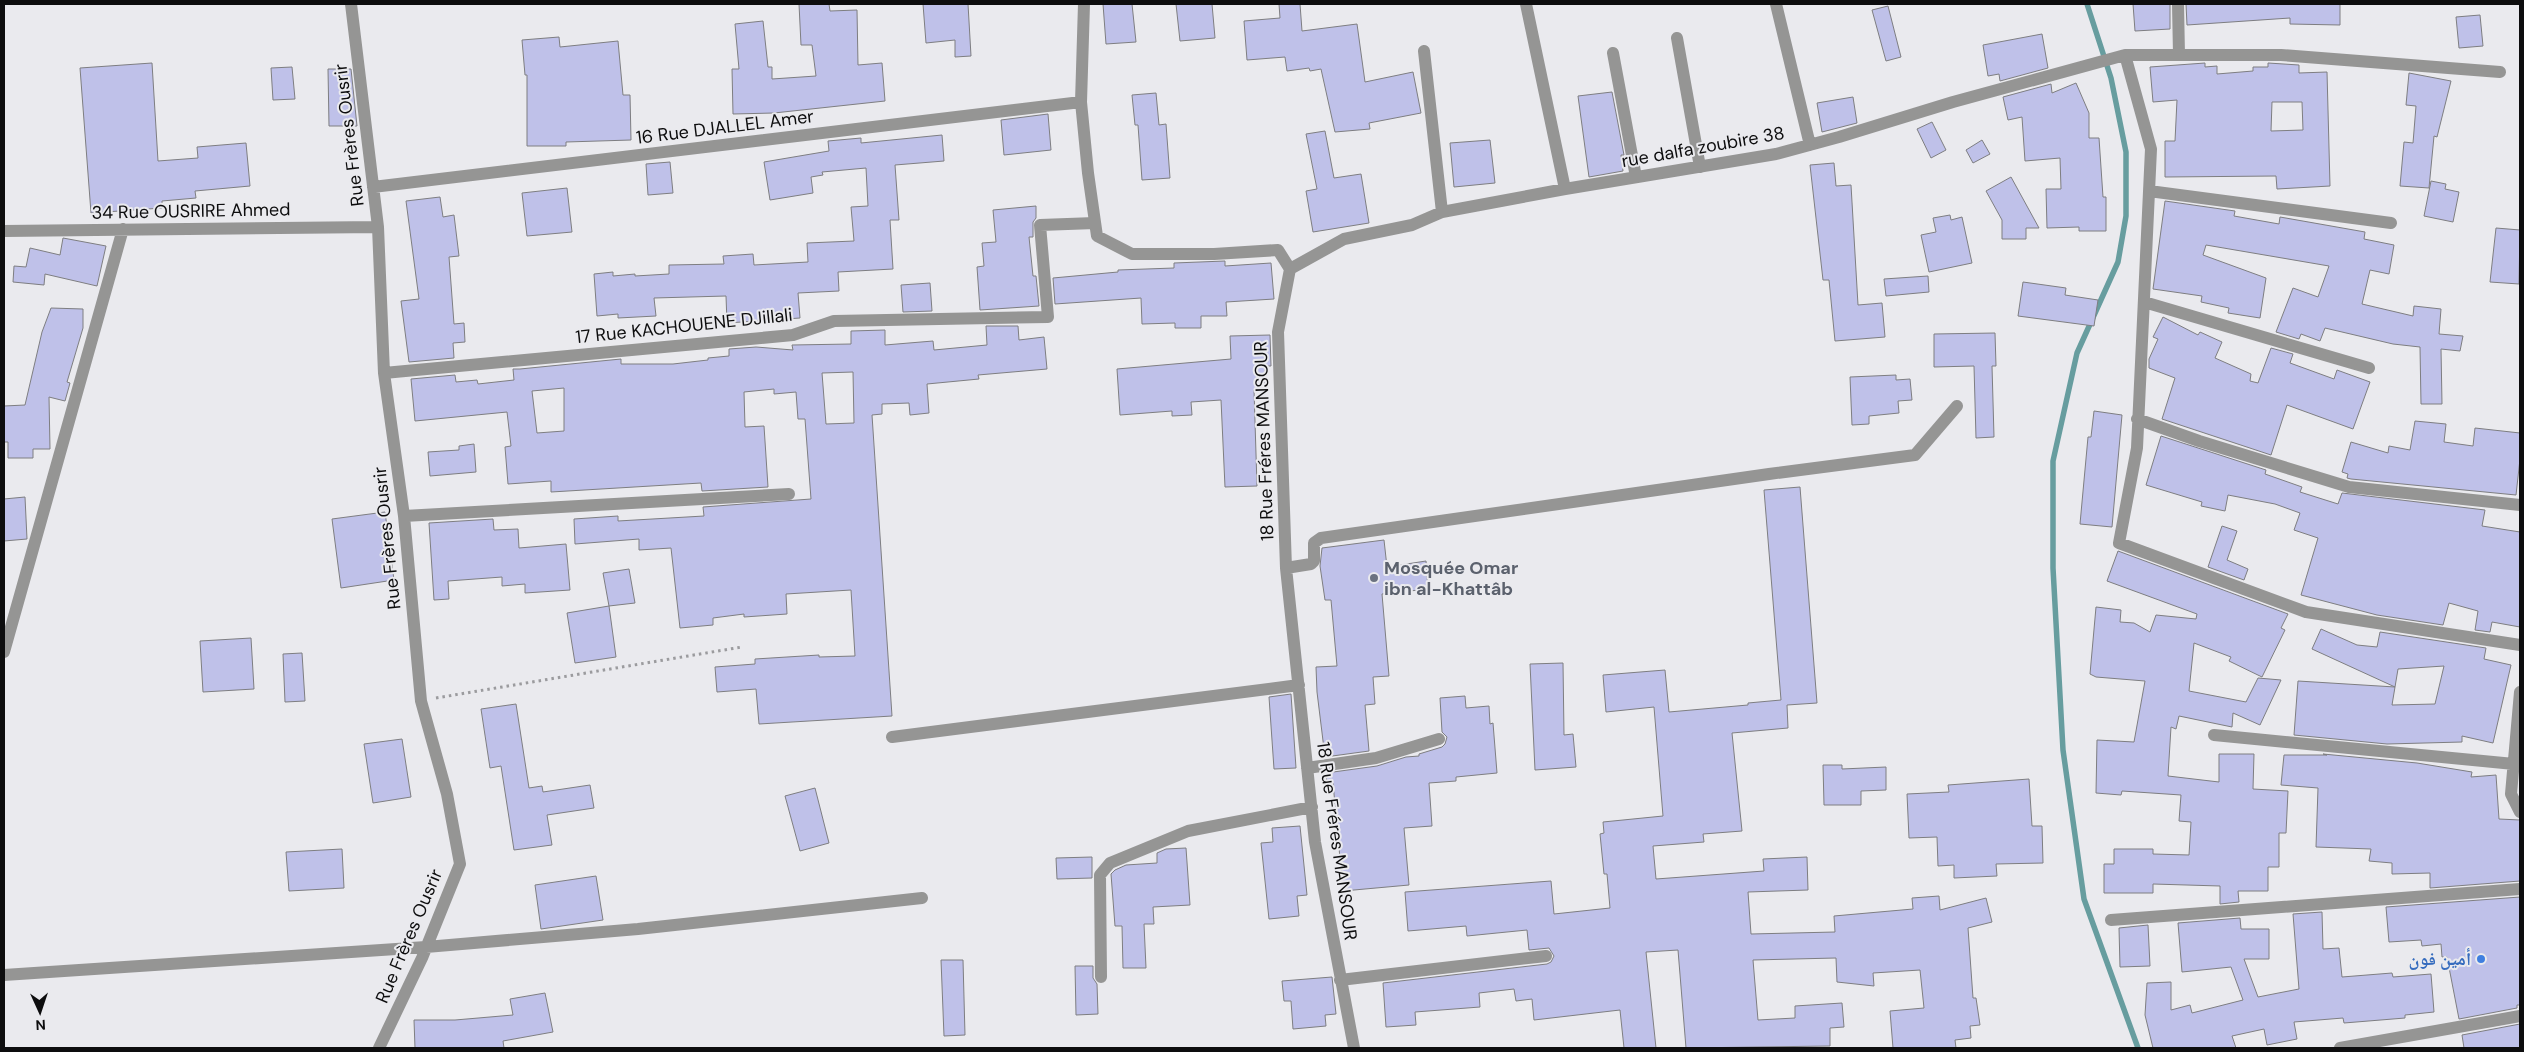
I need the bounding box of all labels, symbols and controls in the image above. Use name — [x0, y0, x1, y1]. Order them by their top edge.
street label: Rue Frères Ousrir — [328, 62, 370, 208]
street label: 16 Rue DJALLEL Amer — [635, 104, 816, 150]
street label: rue dalfa zoubire 38 — [1620, 121, 1786, 173]
street label: 34 Rue OUSRIRE Ahmed — [91, 197, 291, 225]
street label: 17 Rue KACHOUENE DJillali — [574, 303, 794, 349]
street label: 18 Rue Fréres MANSOUR — [1249, 340, 1279, 542]
street label: Rue Frères Ousrir — [368, 465, 406, 611]
place label: Mosquée Omar ibn al-Khattâb — [1384, 556, 1518, 601]
marker: Mosquée Omar ibn al-Khattâb — [1368, 572, 1380, 584]
street label: 18 Rue Fréres MANSOUR — [1311, 740, 1363, 942]
street label: Rue Frères Ousrir — [370, 865, 448, 1007]
place label: أمين فون — [2409, 947, 2471, 971]
marker: أمين فون — [2475, 953, 2487, 965]
north arrow — [15, 987, 65, 1037]
text: N — [35, 1016, 46, 1034]

